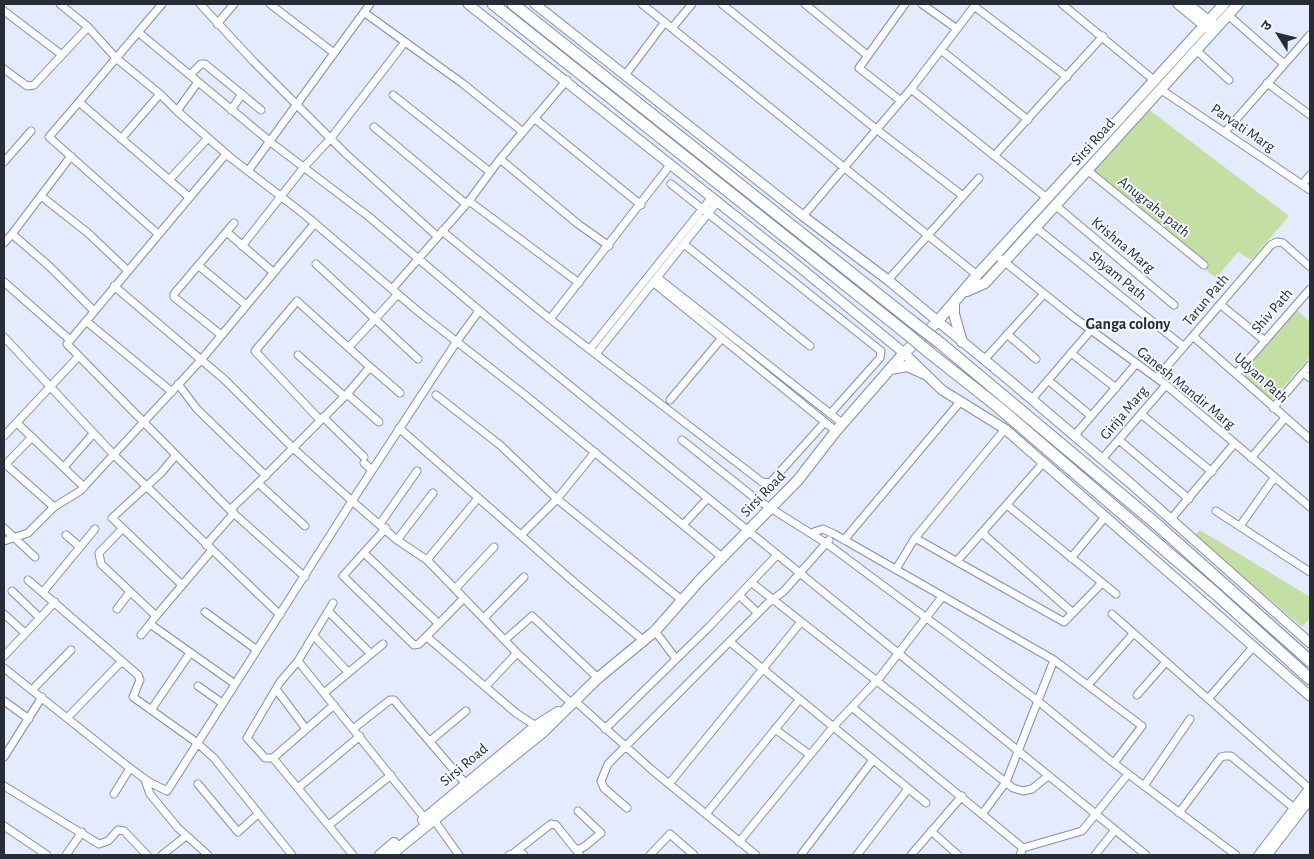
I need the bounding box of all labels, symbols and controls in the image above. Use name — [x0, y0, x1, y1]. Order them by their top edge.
north arrow — [1254, 10, 1304, 60]
text: उ — [1259, 19, 1275, 34]
street label: Parvati Marg — [1207, 100, 1279, 156]
street label: Sirsi Road — [1067, 115, 1119, 169]
street label: Anugraha path — [1114, 173, 1194, 241]
street label: Krishna Marg — [1088, 213, 1158, 277]
street label: Shyam Path — [1086, 247, 1150, 305]
street label: Tarun Path — [1179, 270, 1233, 330]
street label: Shiv Path — [1247, 285, 1297, 337]
district label: Ganga colony — [1086, 314, 1170, 334]
street label: Ganesh Mandir Marg — [1133, 343, 1239, 433]
street label: Udyan Path — [1230, 349, 1292, 407]
street label: Girija Marg — [1096, 382, 1152, 444]
street label: Sirsi Road — [737, 467, 789, 521]
street label: Sirsi Road — [436, 740, 492, 790]

